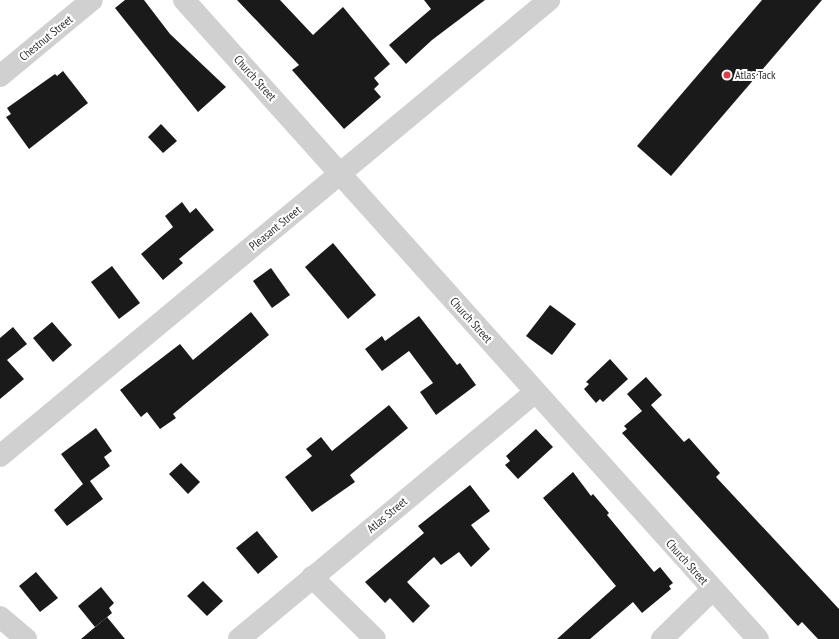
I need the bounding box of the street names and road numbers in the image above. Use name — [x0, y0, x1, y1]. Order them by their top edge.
street label: Chestnut Street — [17, 12, 75, 64]
street label: Church Street — [231, 52, 279, 104]
street label: Pleasant Street — [246, 203, 304, 253]
street label: Church Street — [447, 294, 495, 346]
street label: Atlas Street — [364, 494, 410, 536]
street label: Church Street — [663, 536, 711, 588]

